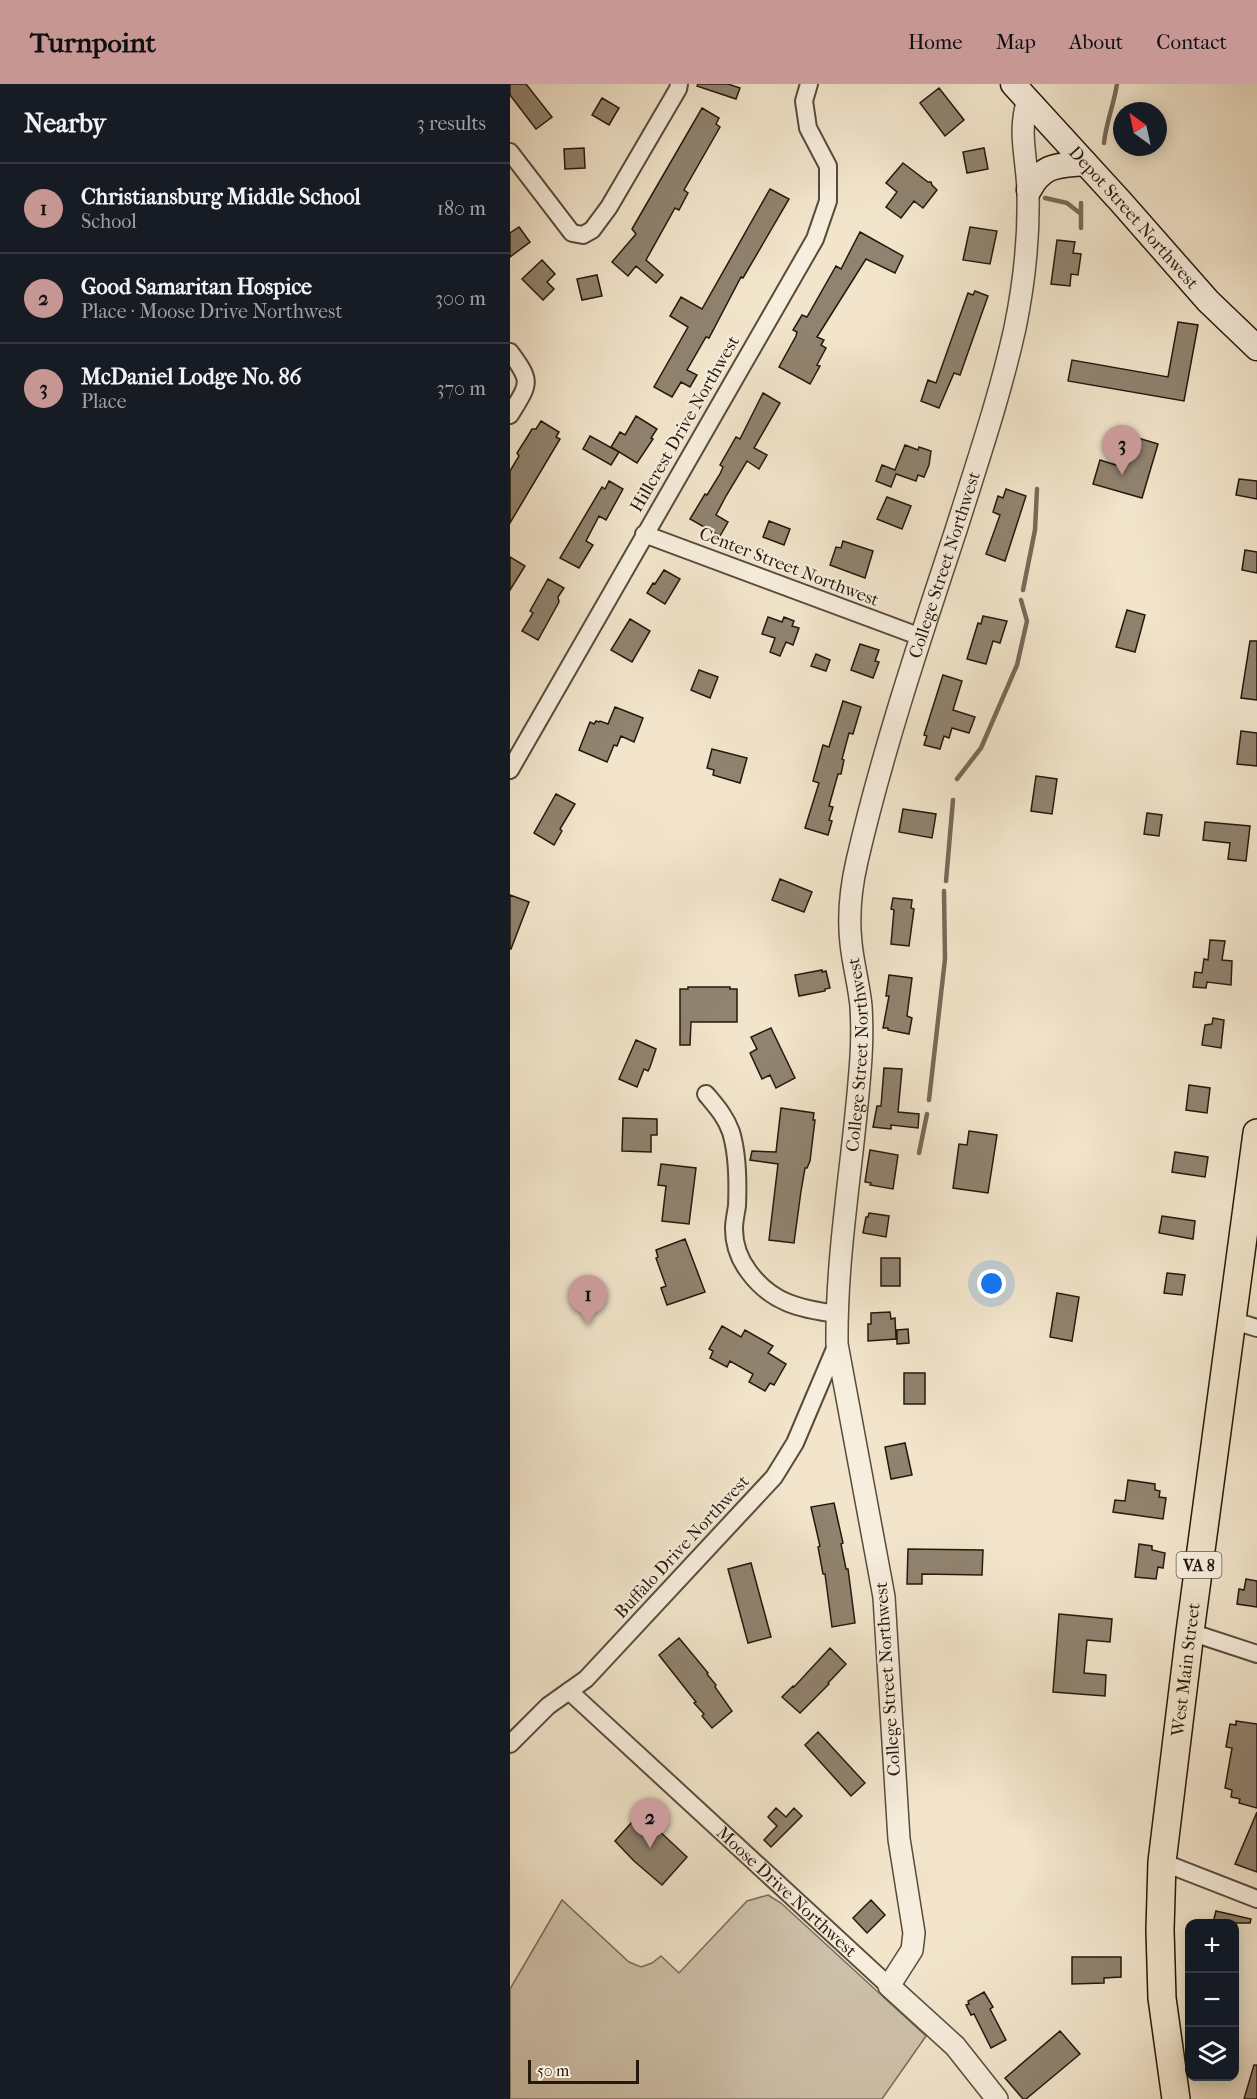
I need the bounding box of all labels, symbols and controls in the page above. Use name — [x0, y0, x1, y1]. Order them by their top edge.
text: Turnpoint — [30, 26, 156, 59]
text: Home — [908, 30, 963, 54]
text: Map — [996, 30, 1036, 54]
text: About — [1069, 30, 1123, 54]
text: Contact — [1156, 30, 1227, 54]
north arrow — [1113, 102, 1167, 156]
text: Nearby — [24, 108, 106, 139]
text: 3 results — [417, 112, 486, 135]
street label: Depot Street Northwest — [1064, 142, 1203, 294]
text: Christiansburg Middle School — [81, 184, 361, 210]
text: 1 — [40, 197, 47, 220]
text: 180 m — [437, 197, 486, 220]
text: School — [81, 210, 137, 233]
text: Good Samaritan Hospice — [81, 274, 312, 300]
text: 2 — [38, 287, 49, 310]
text: 300 m — [435, 287, 486, 310]
text: Place · Moose Drive Northwest — [81, 300, 343, 323]
street label: Hillcrest Drive Northwest — [626, 332, 744, 516]
text: McDaniel Lodge No. 86 — [81, 364, 301, 390]
text: 3 — [39, 377, 48, 400]
text: 370 m — [436, 377, 486, 400]
text: Place — [81, 390, 127, 413]
pin: 3 — [1102, 426, 1142, 475]
street label: College Street Northwest — [904, 468, 985, 661]
street label: Center Street Northwest — [696, 523, 882, 611]
street label: College Street Northwest — [842, 956, 872, 1153]
your location — [977, 1269, 1006, 1298]
pin: 1 — [568, 1276, 608, 1325]
street label: Buffalo Drive Northwest — [610, 1471, 754, 1623]
road number: VA 8 — [1176, 1552, 1222, 1578]
street label: College Street Northwest — [871, 1581, 905, 1777]
street label: West Main Street — [1167, 1601, 1204, 1738]
pin: 2 — [630, 1798, 670, 1848]
street label: Moose Drive Northwest — [712, 1822, 861, 1962]
map controls — [1185, 1919, 1239, 2081]
button: + — [1185, 1919, 1239, 1973]
button: − — [1185, 1973, 1239, 2027]
button: layers — [1185, 2027, 1239, 2081]
scale bar — [528, 2057, 639, 2084]
text: 50 m — [537, 2061, 569, 2080]

